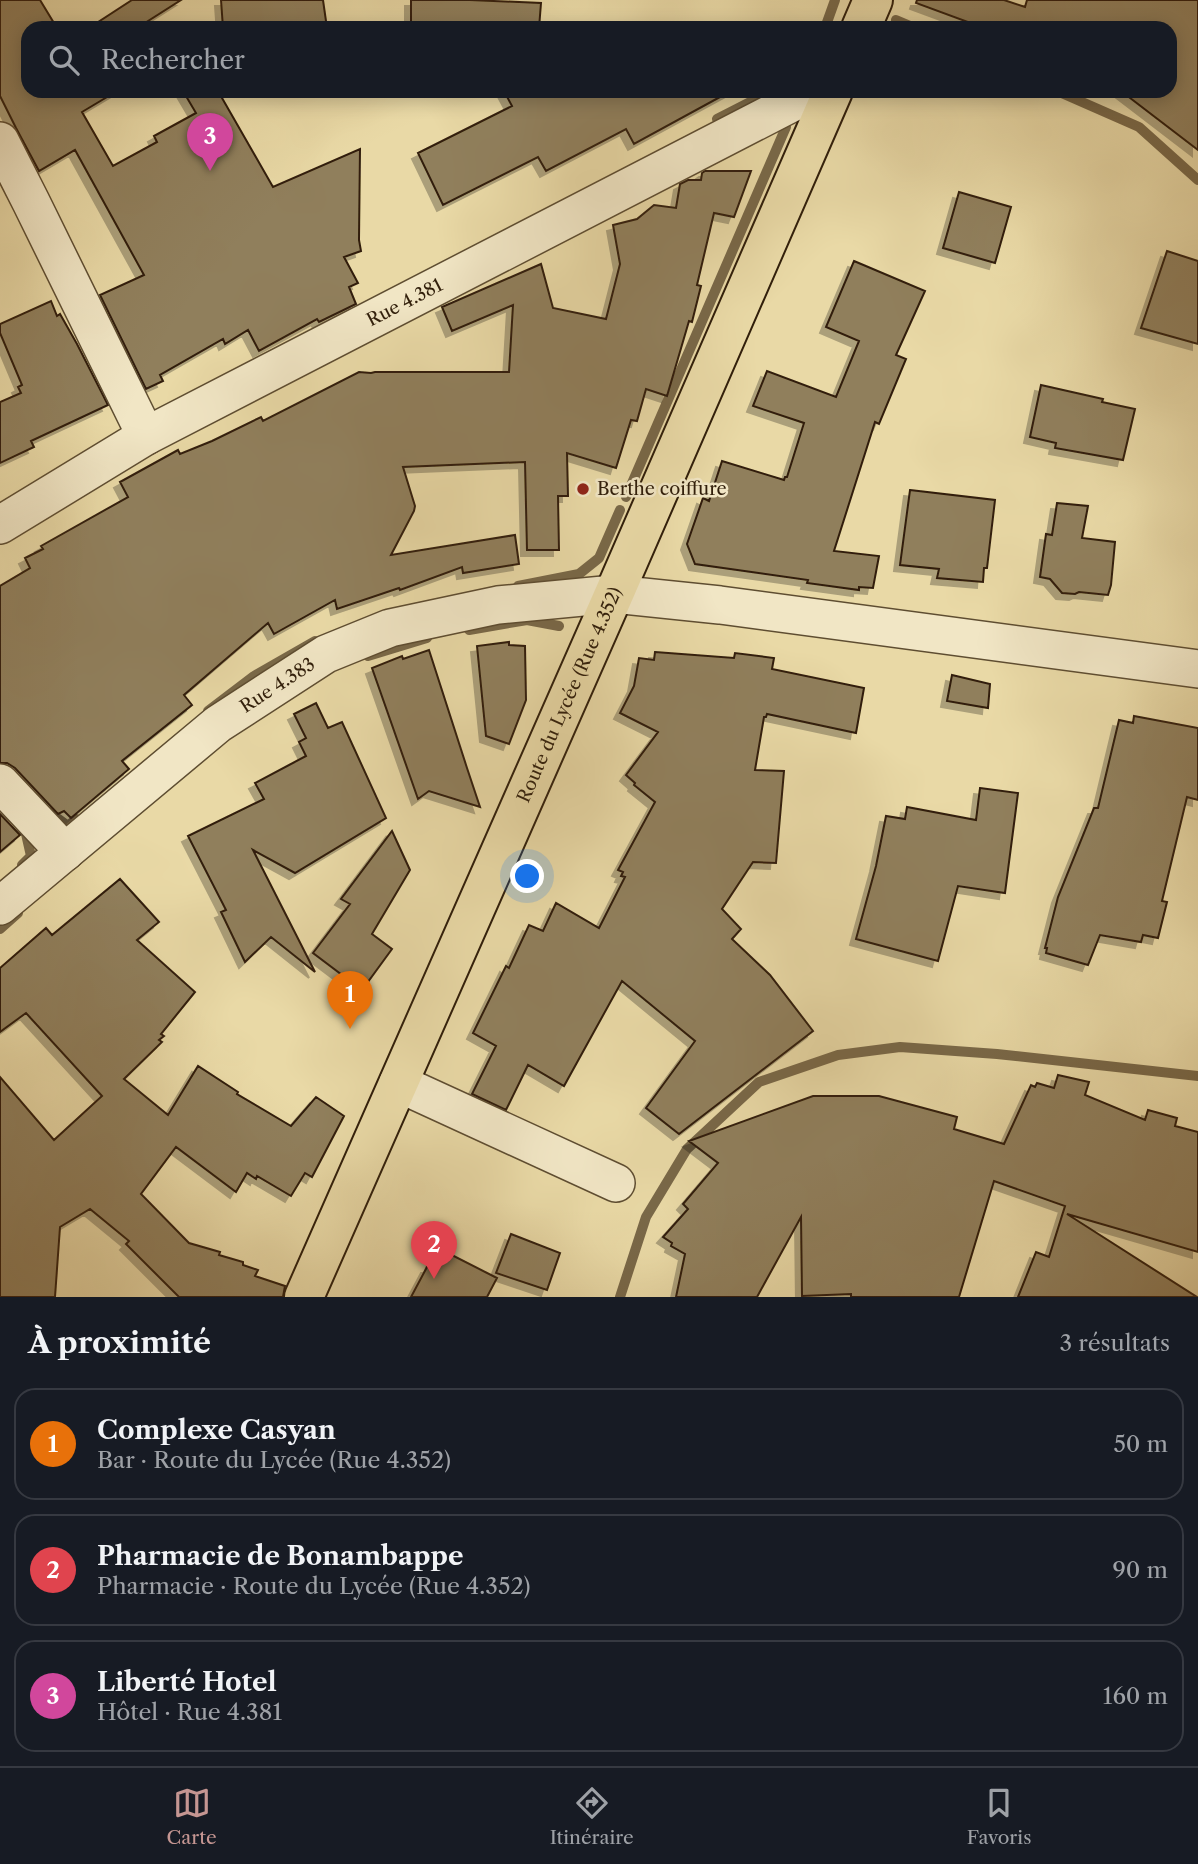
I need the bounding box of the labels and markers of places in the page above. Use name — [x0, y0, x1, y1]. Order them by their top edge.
pin: 3 — [187, 113, 233, 171]
place label: Berthe coiffure — [597, 478, 727, 500]
marker: Berthe coiffure — [575, 481, 591, 497]
pin: 1 — [327, 971, 373, 1029]
pin: 2 — [411, 1221, 457, 1279]

